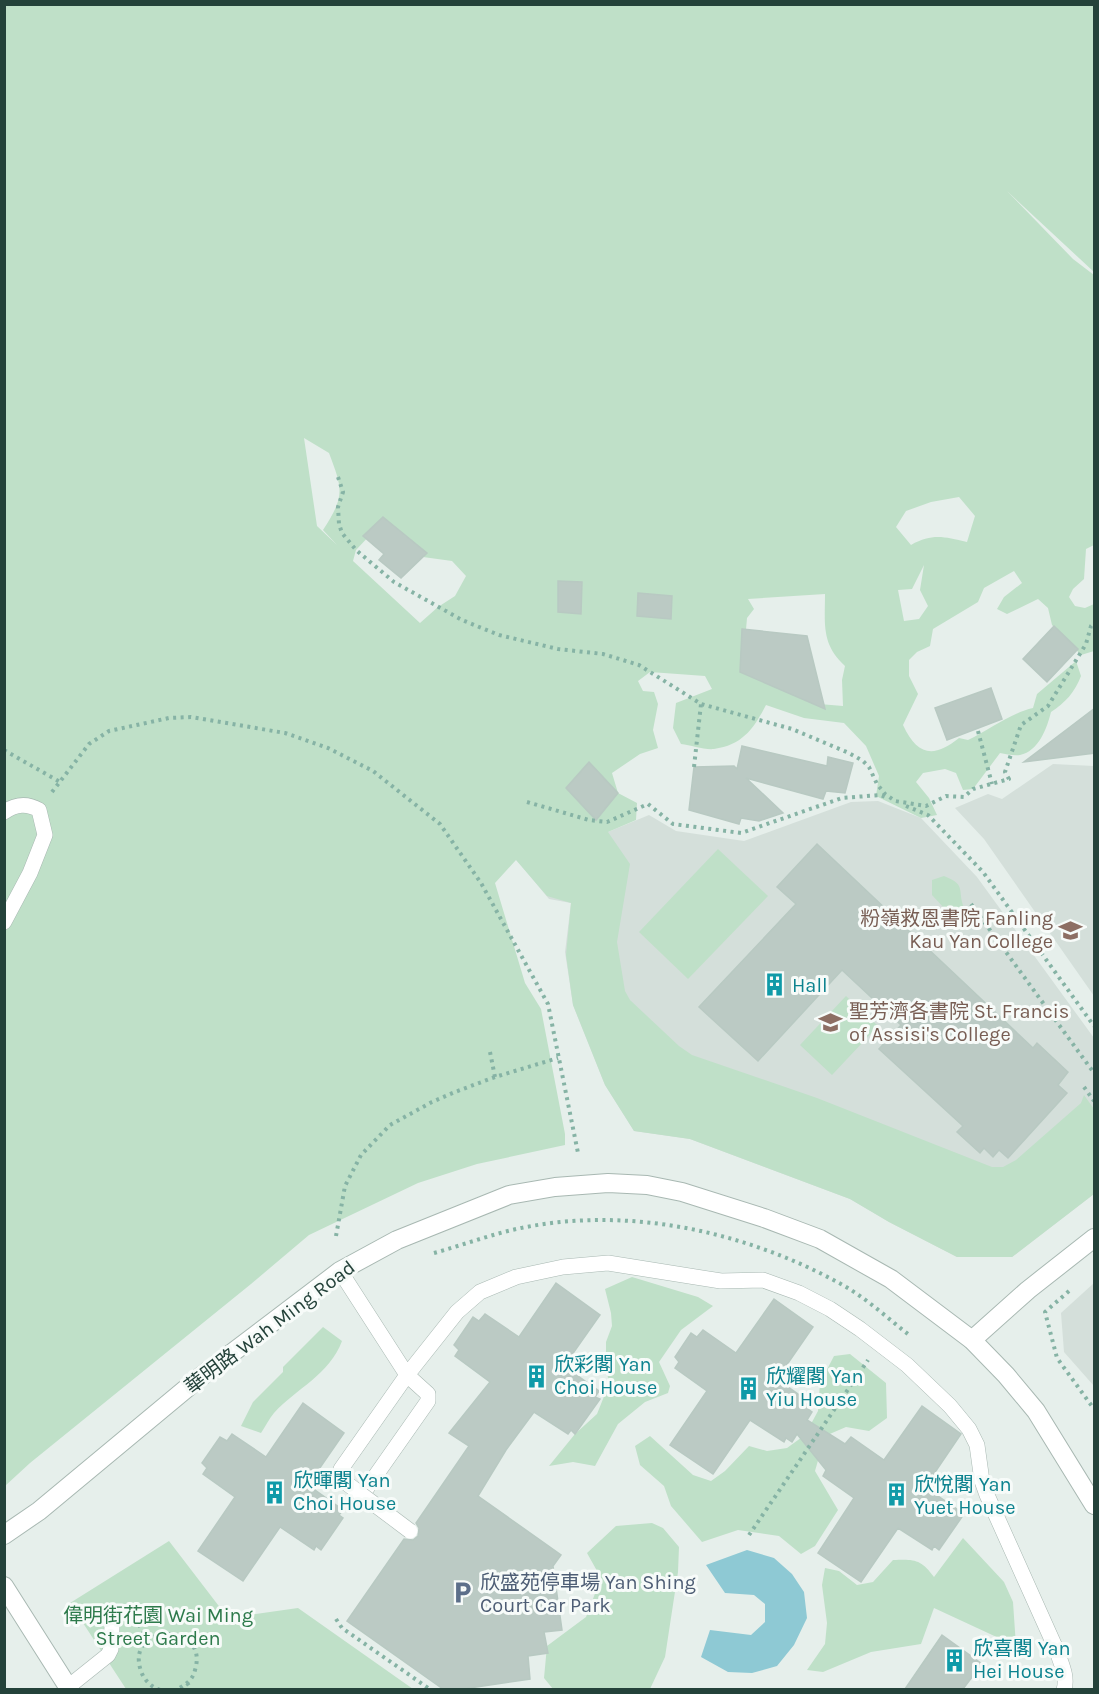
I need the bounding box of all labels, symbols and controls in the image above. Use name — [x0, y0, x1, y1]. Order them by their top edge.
place label: 粉嶺救恩書院 Fanling Kau Yan College — [860, 907, 1053, 953]
school or university icon: 粉嶺救恩書院 Fanling Kau Yan College — [1058, 917, 1084, 943]
building icon: Hall — [761, 972, 787, 998]
place label: Hall — [792, 974, 828, 997]
place label: 聖芳濟各書院 St. Francis of Assisi's College — [849, 1000, 1069, 1046]
school or university icon: 聖芳濟各書院 St. Francis of Assisi's College — [818, 1009, 844, 1035]
street label: 華明路 Wah Ming Road — [180, 1256, 360, 1398]
place label: 欣彩閣 Yan Choi House — [554, 1353, 657, 1399]
building icon: 欣彩閣 Yan Choi House — [523, 1363, 549, 1389]
place label: 欣耀閣 Yan Yiu House — [766, 1365, 864, 1411]
building icon: 欣耀閣 Yan Yiu House — [735, 1375, 761, 1401]
place label: 欣暉閣 Yan Choi House — [293, 1469, 396, 1515]
place label: 欣悅閣 Yan Yuet House — [914, 1473, 1015, 1519]
building icon: 欣暉閣 Yan Choi House — [262, 1479, 288, 1505]
building icon: 欣悅閣 Yan Yuet House — [883, 1482, 909, 1508]
place label: 欣盛苑停車場 Yan Shing Court Car Park — [480, 1571, 696, 1617]
parking icon: 欣盛苑停車場 Yan Shing Court Car Park — [449, 1580, 475, 1606]
park label: 偉明街花園 Wai Ming Street Garden — [63, 1604, 253, 1650]
place label: 欣喜閣 Yan Hei House — [973, 1637, 1071, 1683]
building icon: 欣喜閣 Yan Hei House — [942, 1647, 968, 1673]

